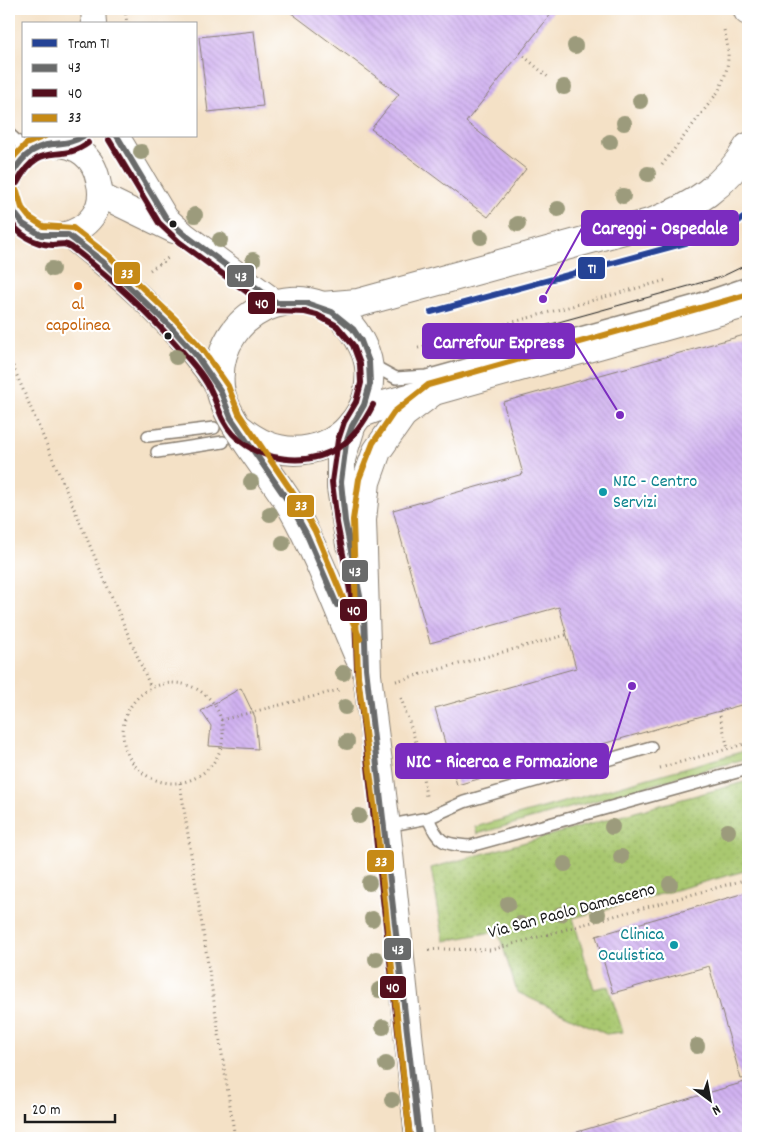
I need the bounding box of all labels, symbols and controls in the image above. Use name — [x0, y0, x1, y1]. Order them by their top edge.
legend — [22, 22, 198, 138]
text: Tram T1 — [68, 34, 110, 56]
text: 43 — [68, 58, 81, 80]
text: 40 — [68, 84, 82, 106]
text: 33 — [68, 108, 81, 130]
callout: Careggi - Ospedale — [582, 211, 738, 245]
text: Careggi - Ospedale — [592, 217, 728, 244]
unlabelled marker — [168, 219, 178, 229]
line badge: T1 — [577, 256, 606, 280]
text: T1 — [588, 260, 596, 280]
line badge: 33 — [113, 261, 141, 285]
line badge: 43 — [226, 264, 255, 288]
text: 33 — [121, 265, 133, 285]
text: 43 — [235, 268, 247, 288]
marker: al capolinea — [72, 280, 84, 292]
line badge: 40 — [247, 291, 276, 315]
place label: al capolinea — [46, 293, 111, 339]
text: 40 — [255, 295, 269, 315]
callout: Carrefour Express — [423, 324, 574, 358]
unlabelled marker — [163, 331, 173, 341]
text: Carrefour Express — [433, 331, 565, 358]
place label: NIC - Centro Servizi — [613, 470, 697, 516]
marker: NIC - Centro Servizi — [597, 486, 609, 498]
line badge: 33 — [286, 494, 315, 518]
text: 33 — [295, 497, 307, 517]
line badge: 43 — [341, 559, 369, 583]
text: 43 — [349, 563, 361, 583]
line badge: 40 — [339, 598, 368, 622]
text: 40 — [347, 602, 361, 622]
callout: NIC - Ricerca e Formazione — [396, 744, 608, 778]
text: NIC - Ricerca e Formazione — [406, 750, 598, 777]
line badge: 33 — [366, 849, 395, 873]
text: 33 — [375, 853, 387, 873]
street label: Via San Paolo Damasceno — [486, 878, 658, 946]
place label: Clinica Oculistica — [598, 923, 665, 969]
line badge: 43 — [383, 937, 412, 961]
marker: Clinica Oculistica — [668, 939, 680, 951]
text: 43 — [392, 941, 404, 961]
line badge: 40 — [379, 975, 407, 999]
text: 40 — [386, 979, 400, 999]
north arrow — [684, 1074, 734, 1124]
scale bar — [25, 1092, 115, 1124]
text: N — [708, 1099, 724, 1120]
text: 20 m — [32, 1100, 60, 1122]

